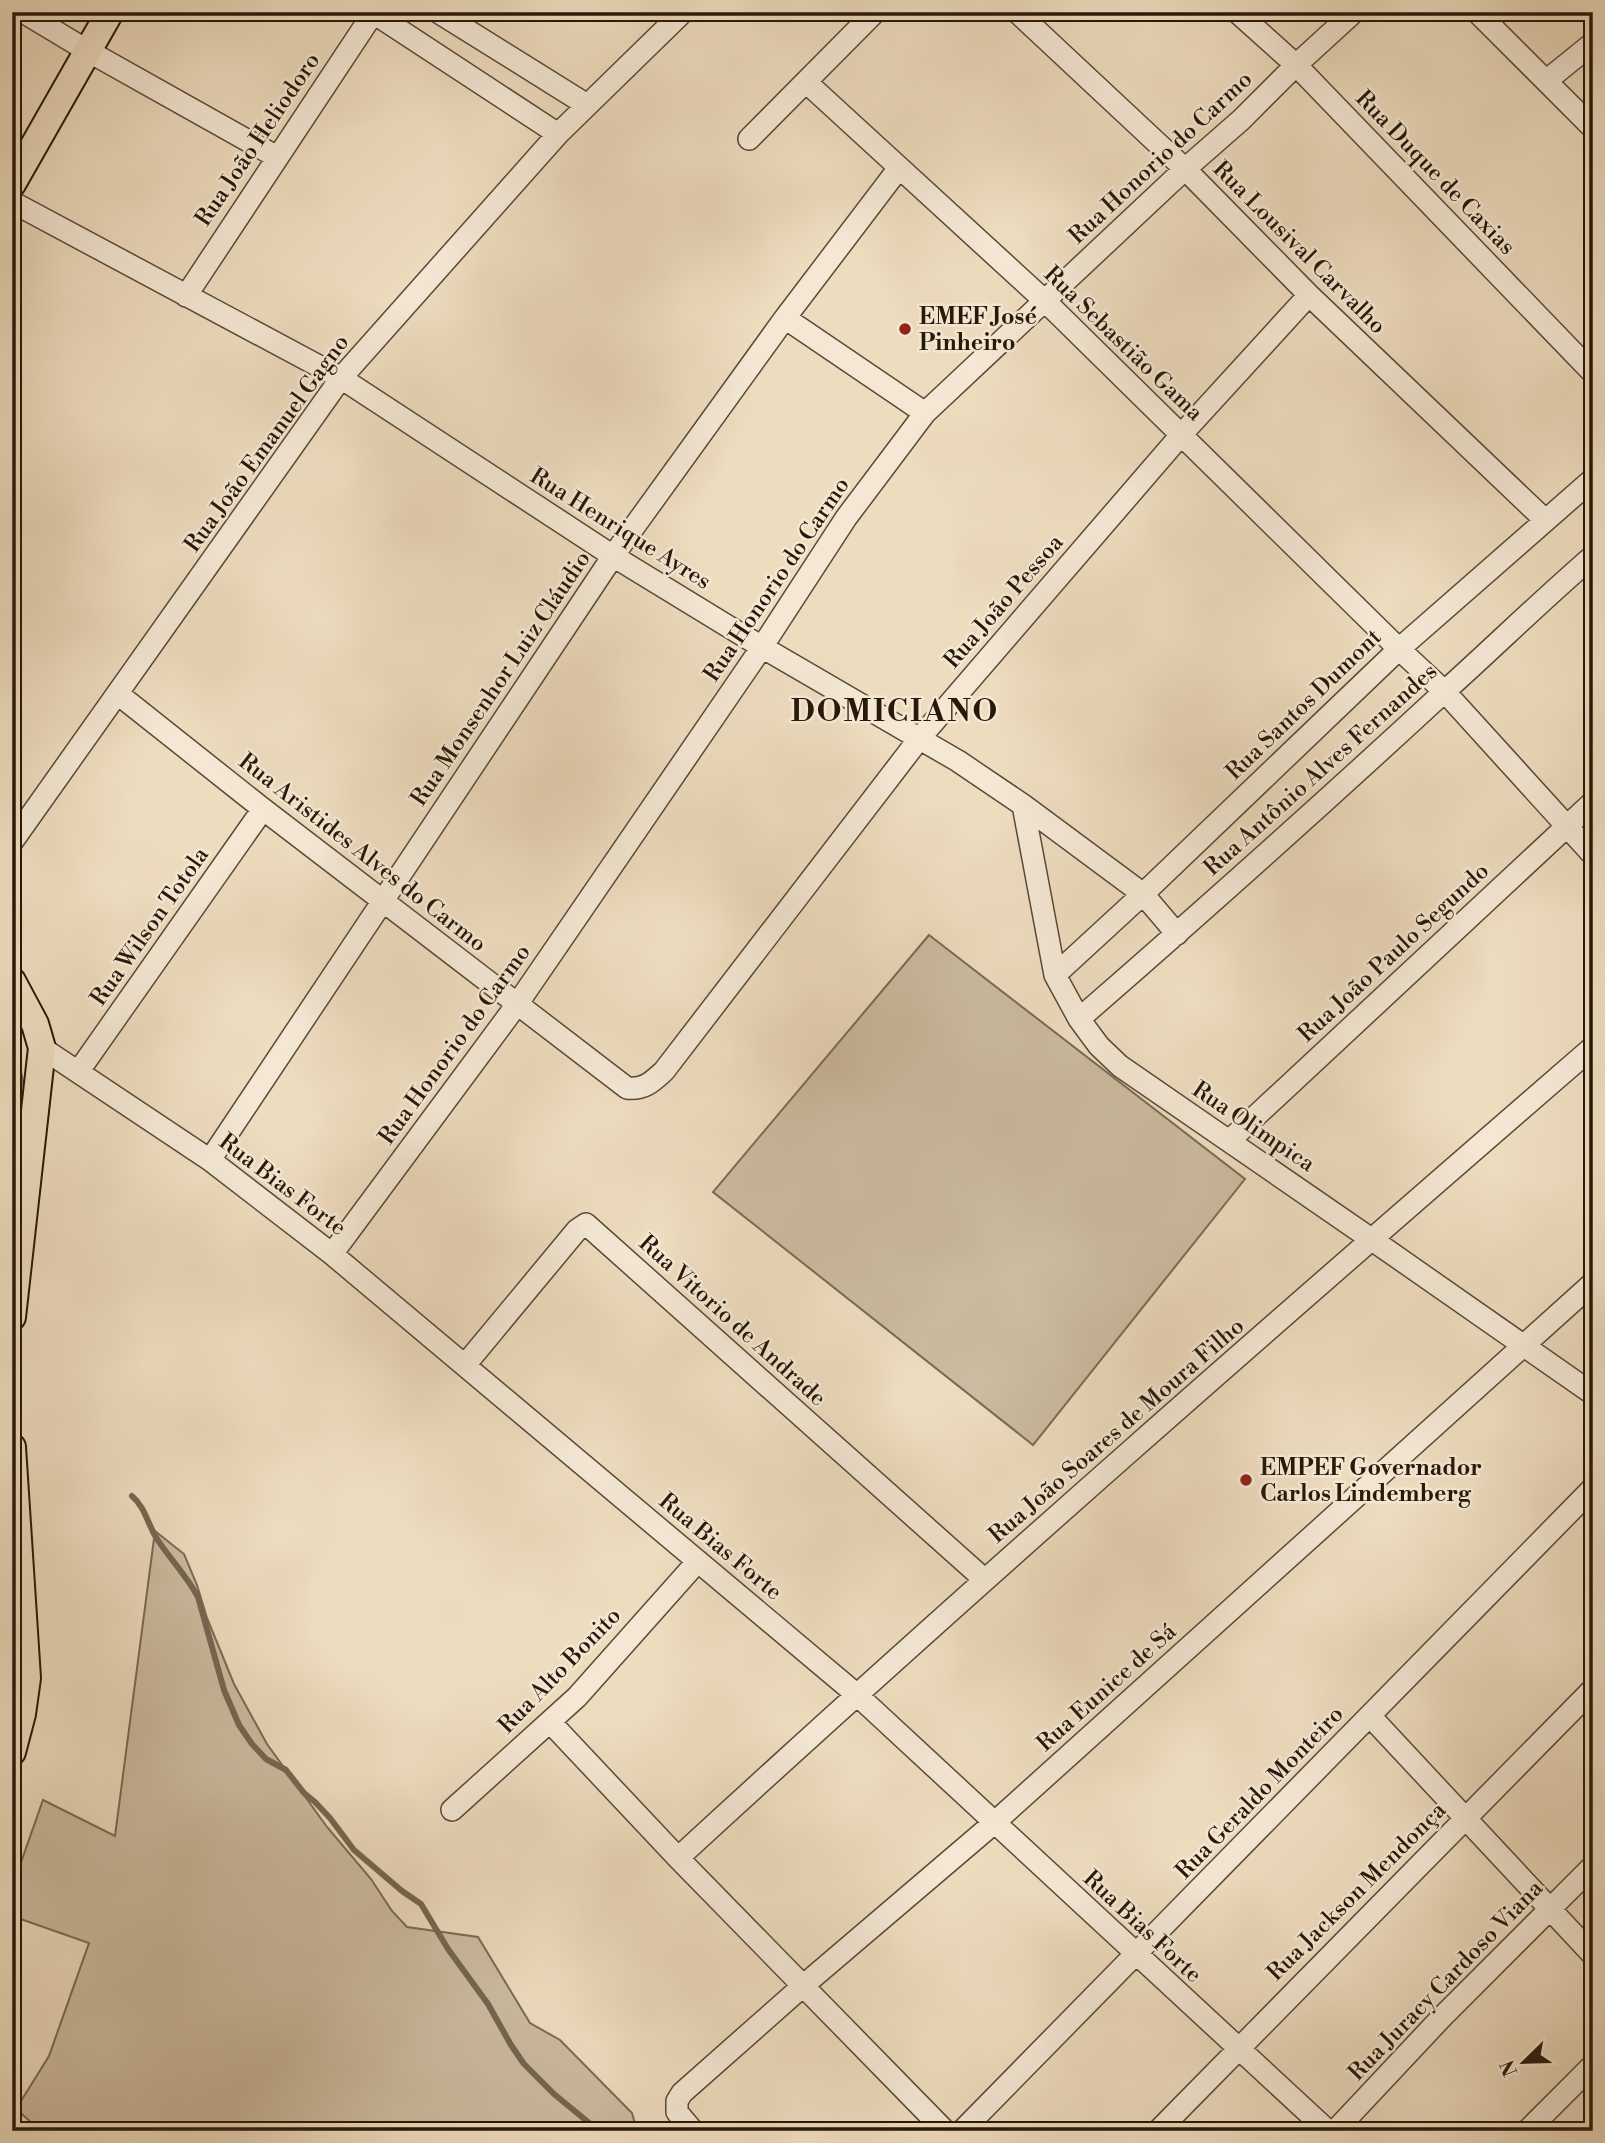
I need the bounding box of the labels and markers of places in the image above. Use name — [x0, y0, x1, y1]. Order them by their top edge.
place label: EMEF José Pinheiro — [919, 303, 1037, 357]
marker: EMEF José Pinheiro — [897, 321, 913, 337]
place label: EMPEF Governador Carlos Lindemberg — [1260, 1454, 1482, 1508]
marker: EMPEF Governador Carlos Lindemberg — [1238, 1472, 1254, 1488]

